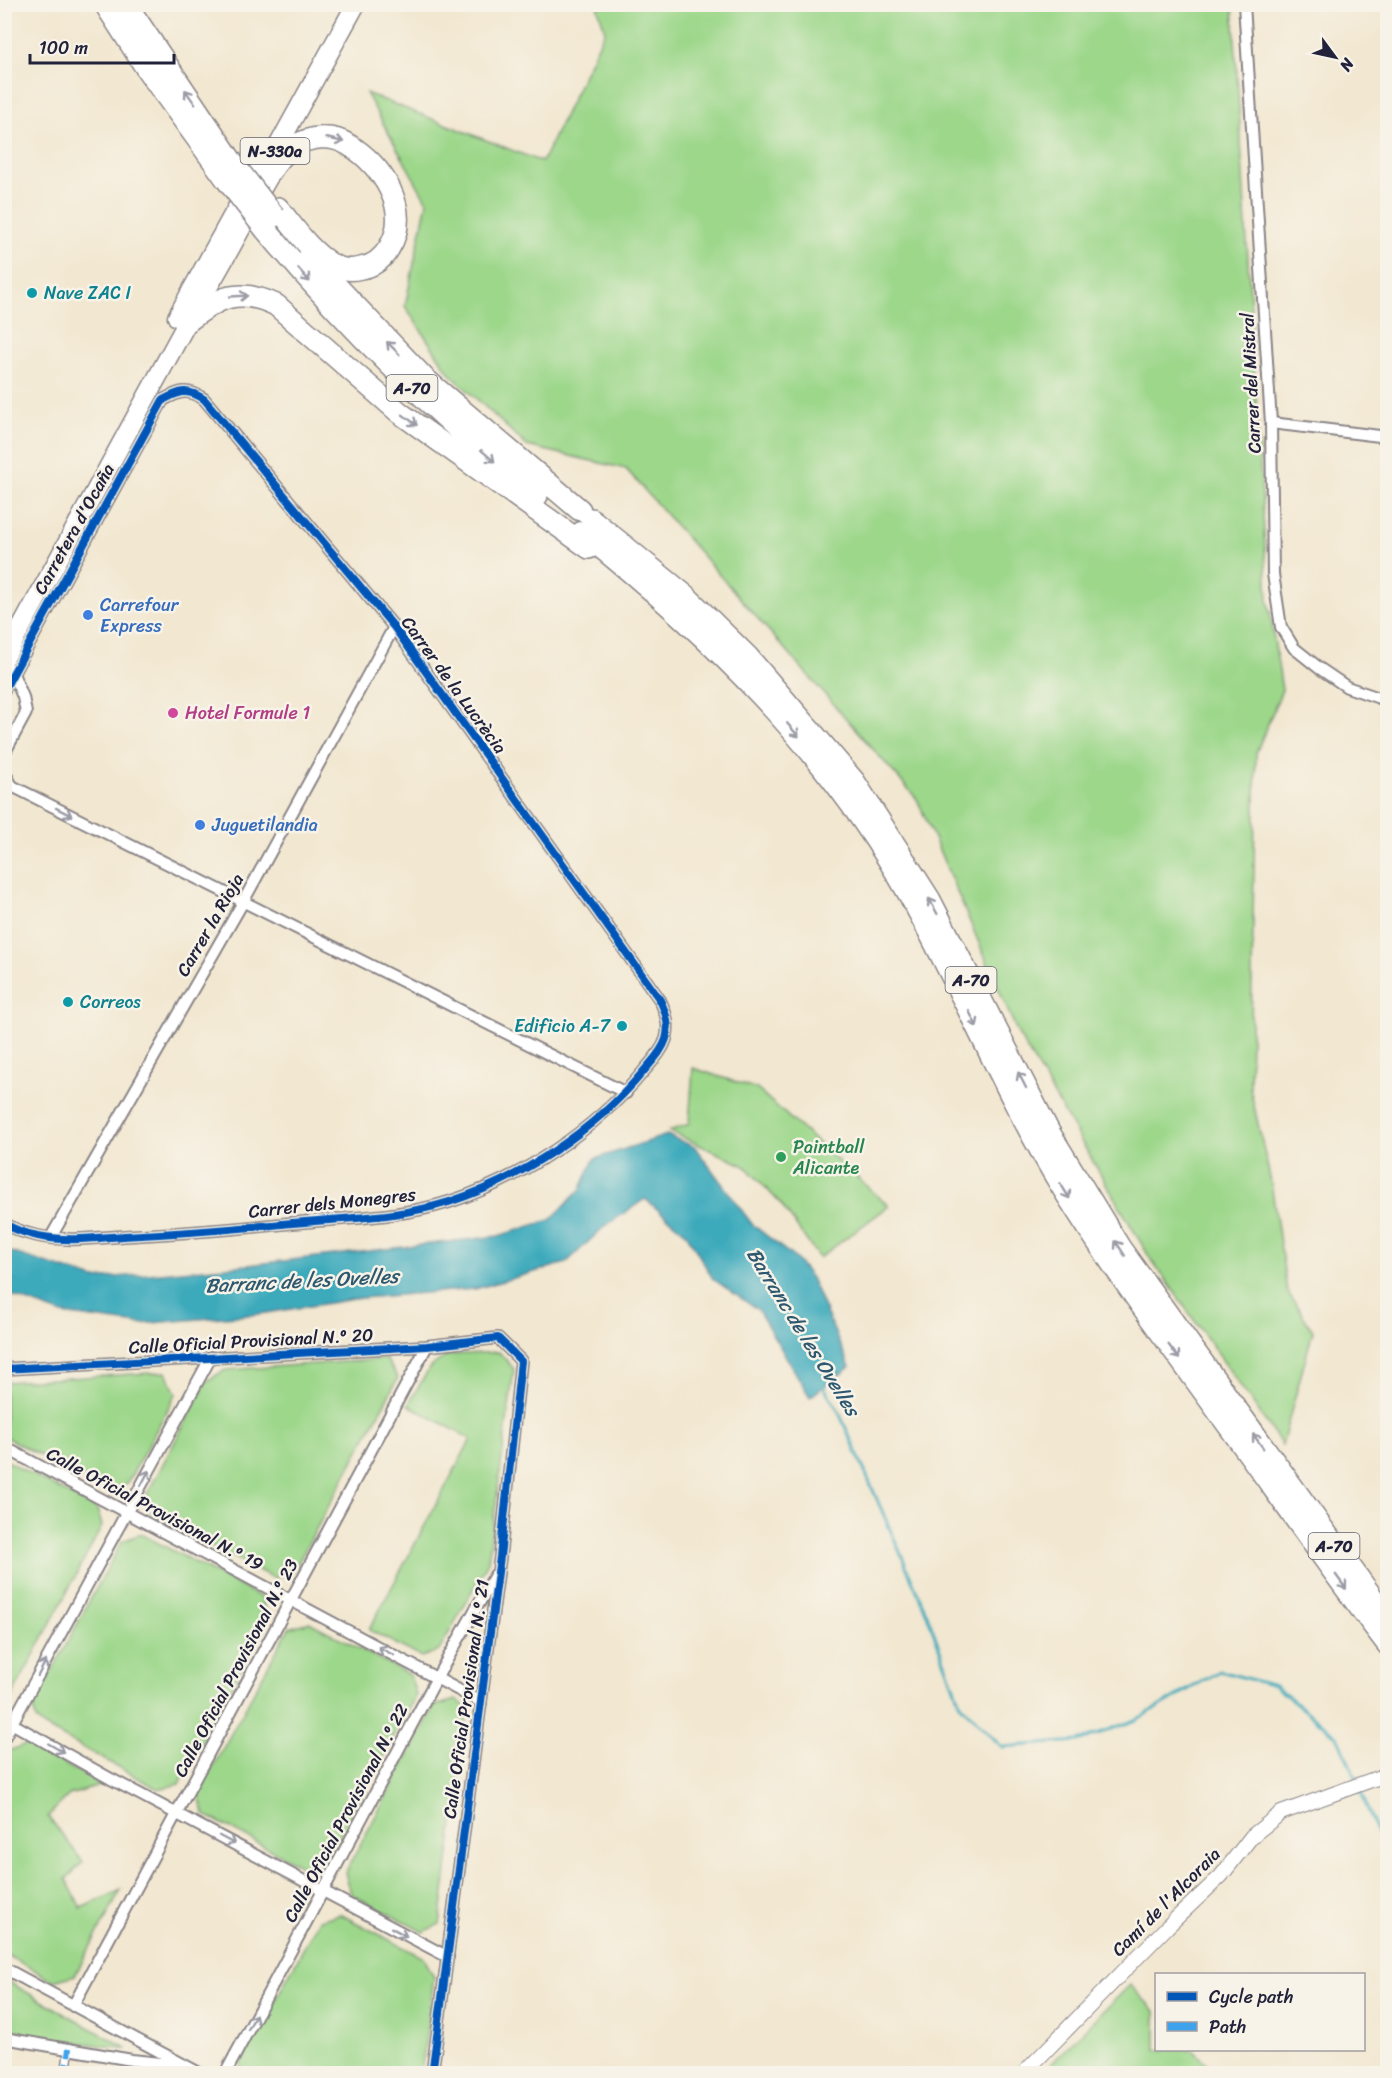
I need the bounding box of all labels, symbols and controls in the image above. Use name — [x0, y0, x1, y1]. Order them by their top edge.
scale bar — [30, 27, 174, 65]
north arrow — [1305, 27, 1365, 87]
text: 100 m — [39, 32, 88, 64]
text: N — [1331, 52, 1363, 78]
one-way arrow — [184, 90, 196, 106]
one-way arrow — [325, 135, 344, 146]
road number: N-330a — [240, 138, 310, 164]
one-way arrow — [297, 267, 311, 282]
place label: Nave ZAC I — [44, 277, 131, 309]
marker: Nave ZAC I — [25, 286, 39, 300]
one-way arrow — [228, 290, 248, 301]
street label: Carrer del Mistral — [1231, 311, 1271, 454]
one-way arrow — [386, 341, 400, 356]
road number: A-70 — [386, 375, 438, 401]
one-way arrow — [401, 414, 417, 427]
one-way arrow — [480, 449, 495, 463]
street label: Carretera d'Ocaña — [25, 457, 123, 601]
place label: Carrefour Express — [100, 589, 180, 642]
marker: Carrefour Express — [81, 608, 95, 622]
street label: Carrer de la Lucrècia — [393, 609, 515, 761]
place label: Hotel Formule 1 — [185, 697, 310, 729]
marker: Hotel Formule 1 — [166, 706, 180, 720]
one-way arrow — [786, 722, 799, 738]
one-way arrow — [55, 807, 73, 818]
place label: Juguetilandia — [211, 809, 318, 841]
marker: Juguetilandia — [193, 818, 207, 832]
street label: Carrer la Rioja — [167, 867, 253, 983]
one-way arrow — [927, 898, 939, 915]
road number: A-70 — [946, 967, 996, 993]
place label: Correos — [80, 986, 141, 1018]
marker: Correos — [61, 995, 75, 1009]
one-way arrow — [968, 1009, 980, 1027]
place label: Edificio A-7 — [514, 1010, 612, 1042]
marker: Edificio A-7 — [615, 1019, 629, 1033]
one-way arrow — [1015, 1071, 1027, 1089]
place label: Paintball Alicante — [792, 1131, 865, 1184]
marker: Paintball Alicante — [774, 1150, 788, 1164]
street label: Carrer dels Monegres — [247, 1178, 418, 1228]
one-way arrow — [1059, 1182, 1071, 1199]
one-way arrow — [1113, 1240, 1125, 1257]
water label: Barranc de les Ovelles — [737, 1241, 871, 1426]
water label: Barranc de les Ovelles — [204, 1258, 402, 1304]
street label: Calle Oficial Provisional N.º 20 — [128, 1319, 374, 1363]
one-way arrow — [1168, 1344, 1180, 1360]
one-way arrow — [1252, 1433, 1264, 1449]
street label: Calle Oficial Provisional N.º 19 — [41, 1438, 269, 1580]
one-way arrow — [140, 1470, 151, 1488]
road number: A-70 — [1308, 1533, 1360, 1559]
street label: Calle Oficial Provisional N.º 23 — [165, 1553, 307, 1783]
one-way arrow — [1335, 1574, 1347, 1590]
street label: Calle Oficial Provisional N.º 21 — [433, 1577, 499, 1821]
one-way arrow — [377, 1645, 395, 1656]
one-way arrow — [37, 1660, 48, 1678]
street label: Calle Oficial Provisional N.º 22 — [275, 1698, 417, 1928]
one-way arrow — [46, 1743, 64, 1754]
one-way arrow — [218, 1834, 235, 1846]
street label: Camí de l'Alcoraia — [1104, 1840, 1228, 1964]
one-way arrow — [390, 1927, 407, 1939]
legend — [1155, 1973, 1365, 2051]
text: Cycle path — [1209, 1981, 1293, 2013]
text: Path — [1209, 2011, 1246, 2043]
one-way arrow — [247, 2013, 259, 2031]

